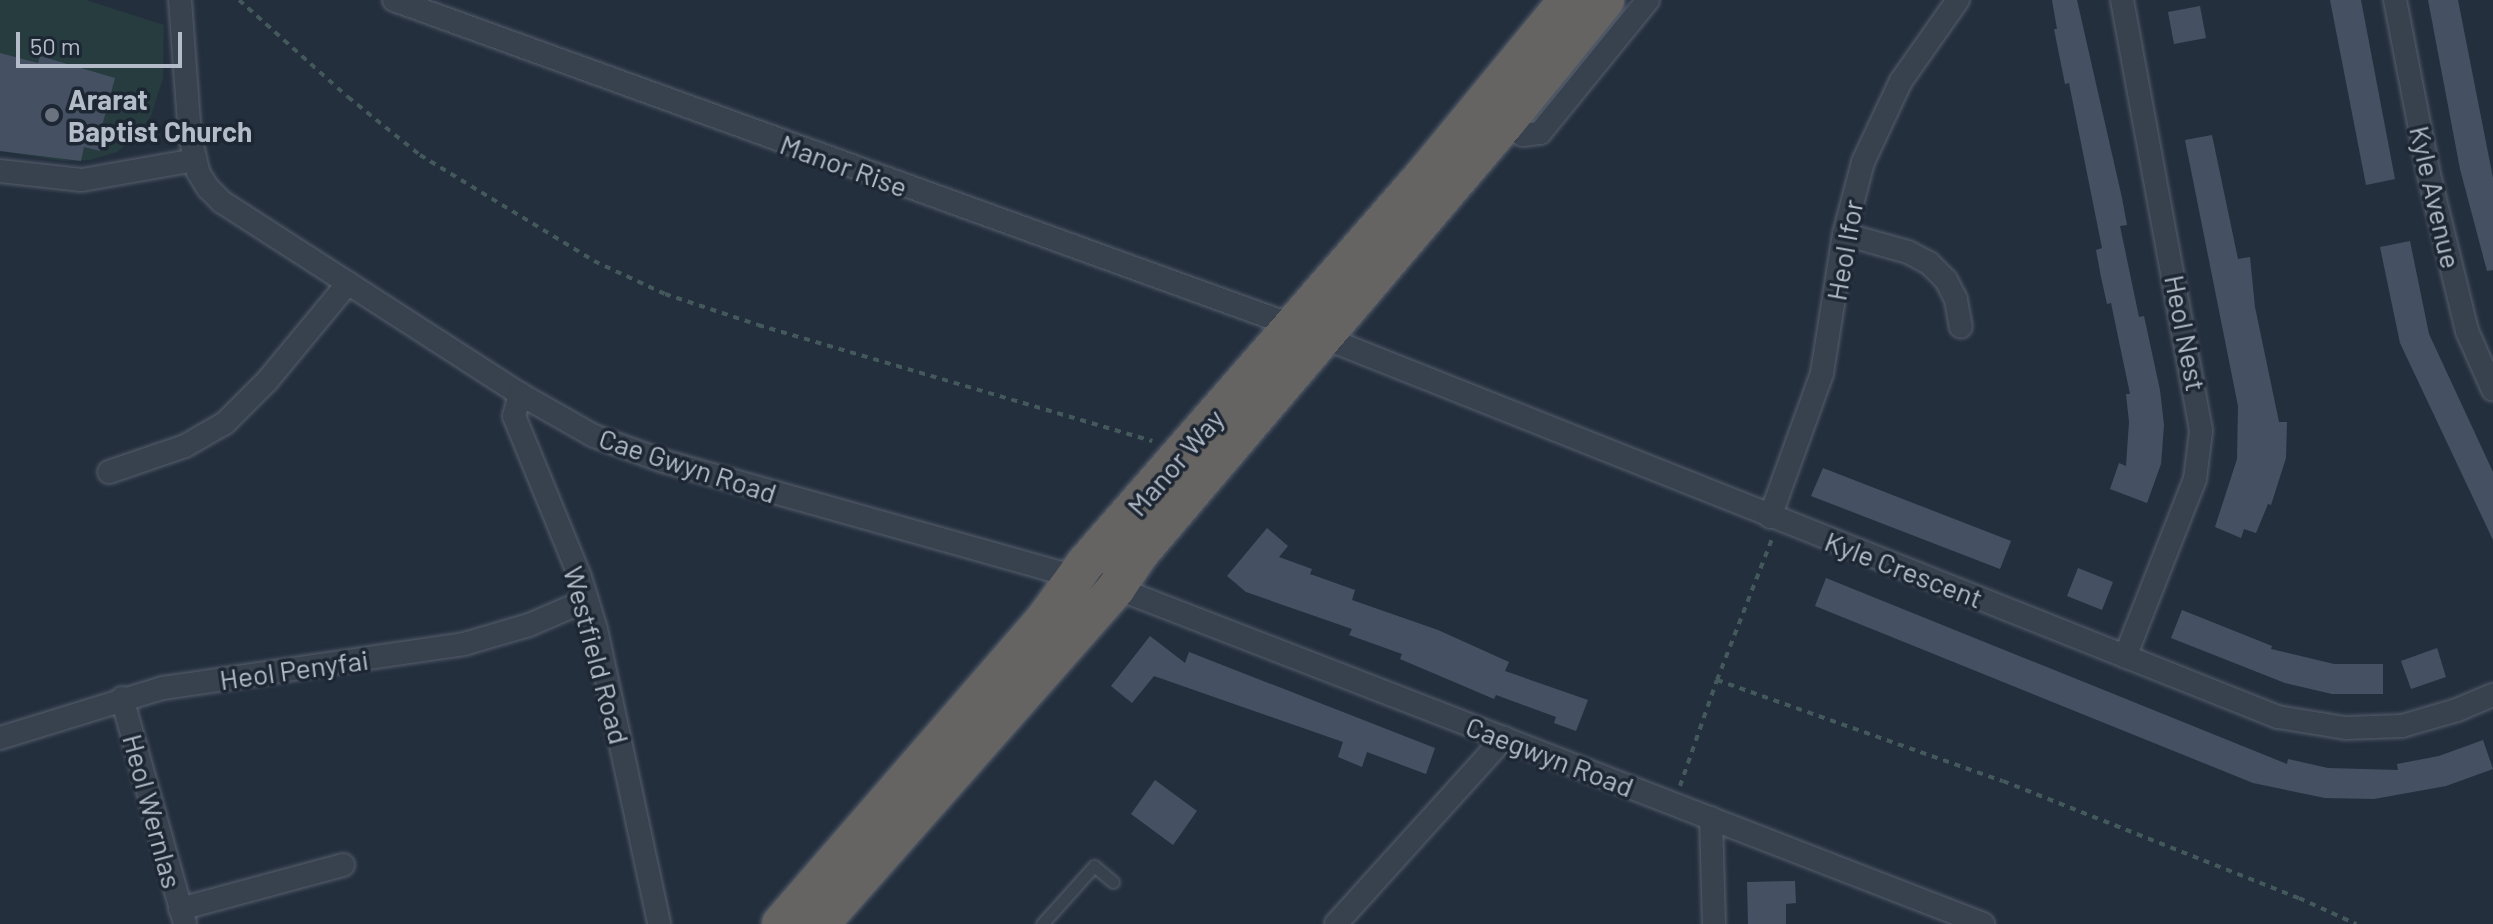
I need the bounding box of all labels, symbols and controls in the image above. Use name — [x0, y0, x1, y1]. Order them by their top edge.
scale bar — [20, 16, 186, 66]
text: 50 m — [30, 31, 81, 60]
place label: Ararat Baptist Church — [68, 82, 252, 148]
marker: Ararat Baptist Church — [43, 106, 61, 124]
street label: Kyle Avenue — [2403, 122, 2469, 272]
street label: Manor Rise — [776, 126, 912, 204]
street label: Heol Ifor — [1819, 197, 1869, 303]
street label: Heol Nest — [2158, 272, 2214, 394]
street label: Manor Way — [1119, 402, 1231, 522]
street label: Cae Gwyn Road — [595, 421, 781, 509]
street label: Kyle Crescent — [1820, 524, 1988, 614]
street label: Westfield Road — [557, 562, 637, 748]
street label: Heol Penyfai — [217, 642, 371, 696]
street label: Caegwyn Road — [1461, 709, 1639, 803]
street label: Heol Wernlas — [116, 730, 190, 892]

